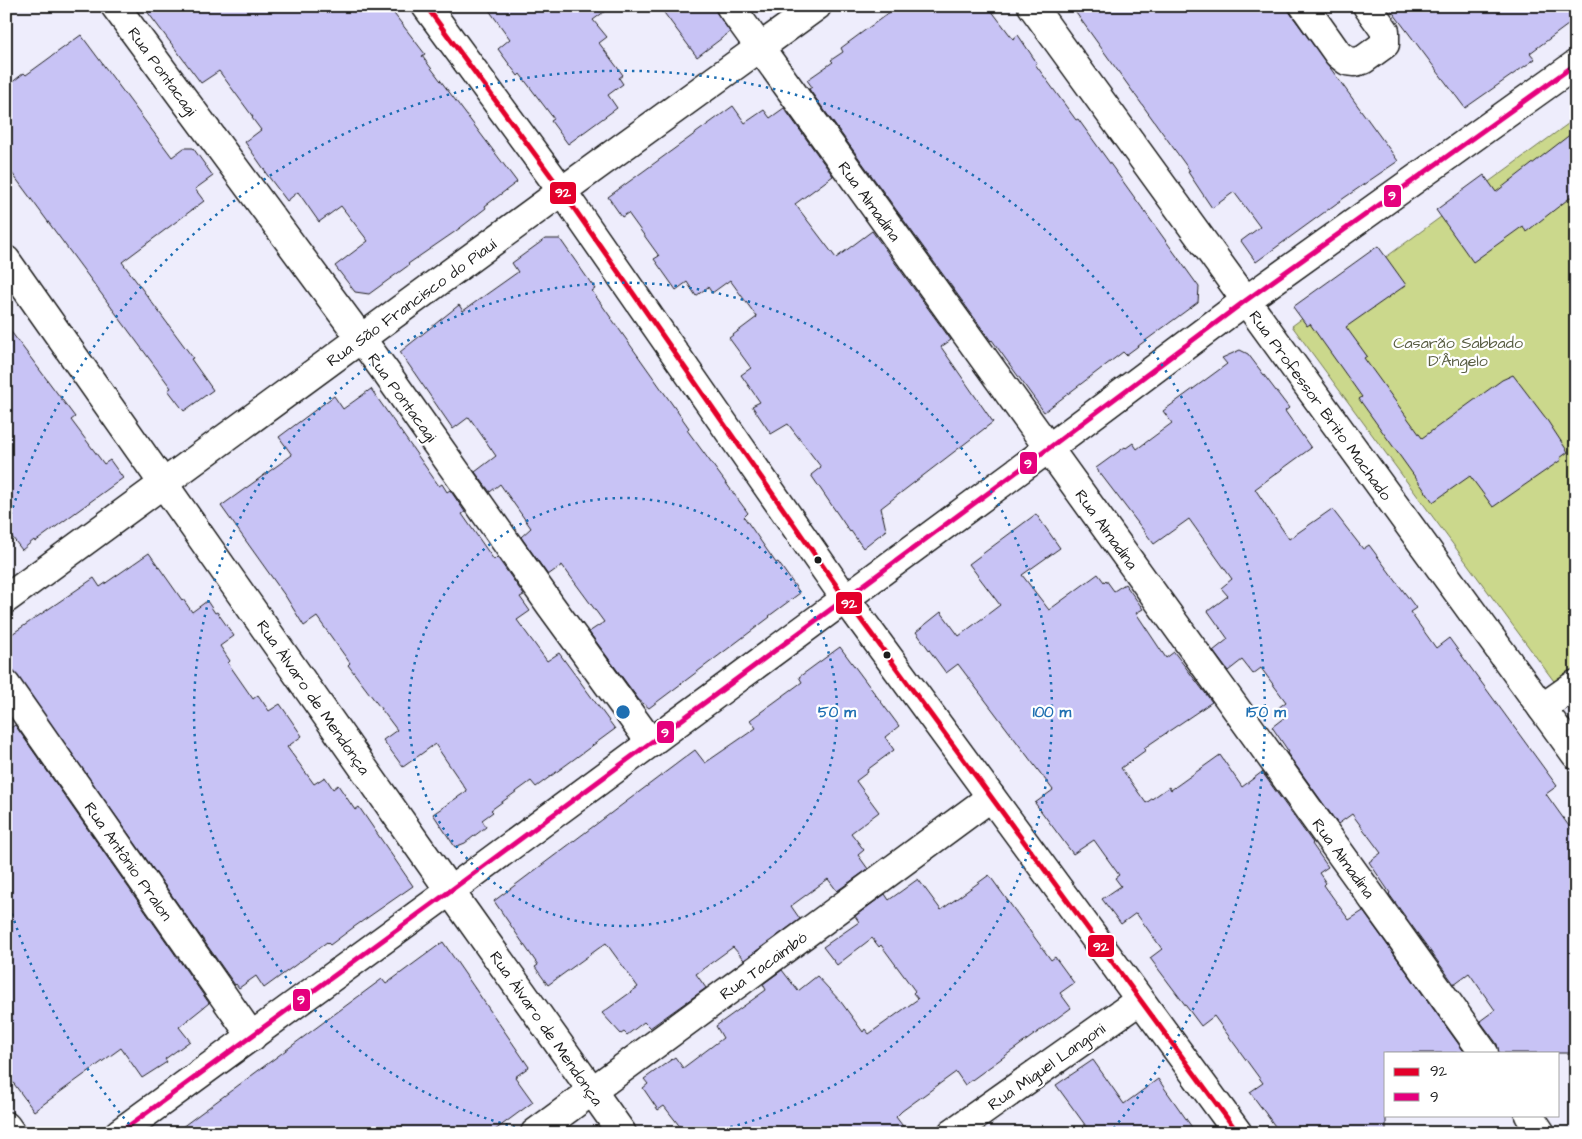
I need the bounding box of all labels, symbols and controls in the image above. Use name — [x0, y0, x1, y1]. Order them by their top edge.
street label: Rua Pontacagi — [122, 23, 202, 122]
street label: Rua Almadina — [833, 157, 906, 246]
line badge: 92 — [549, 181, 577, 205]
text: 92 — [555, 183, 572, 203]
line badge: 9 — [1383, 184, 1402, 208]
text: 9 — [1388, 186, 1396, 206]
street label: Rua São Francisco do Piauí — [322, 233, 501, 372]
street label: Rua Professor Brito Machado — [1244, 306, 1397, 505]
park label: Casarão Sabbado D'Ângelo — [1393, 332, 1523, 373]
street label: Rua Pontacagi — [362, 349, 442, 448]
line badge: 9 — [1019, 451, 1038, 475]
text: 9 — [1024, 454, 1032, 474]
street label: Rua Almadina — [1070, 485, 1143, 574]
unlabelled marker — [813, 555, 823, 565]
line badge: 92 — [835, 591, 863, 615]
text: 92 — [841, 594, 858, 614]
street label: Rua Álvaro de Mendonça — [251, 616, 375, 779]
unlabelled marker — [882, 650, 892, 660]
text: 50 m — [818, 702, 856, 723]
text: 100 m — [1033, 702, 1072, 723]
text: 150 m — [1246, 702, 1286, 723]
centre of rings — [614, 703, 632, 721]
line badge: 9 — [656, 720, 675, 744]
text: 9 — [661, 723, 669, 743]
street label: Rua Antônio Pralon — [79, 798, 177, 925]
street label: Rua Almadina — [1307, 814, 1380, 903]
street label: Rua Tacaimbó — [715, 927, 812, 1005]
line badge: 92 — [1087, 934, 1115, 958]
text: 92 — [1093, 937, 1110, 957]
street label: Rua Álvaro de Mendonça — [484, 947, 608, 1110]
line badge: 9 — [292, 988, 311, 1012]
text: 9 — [297, 990, 305, 1010]
street label: Rua Miguel Langoni — [984, 1018, 1111, 1116]
legend — [1384, 1052, 1560, 1116]
text: 92 — [1430, 1061, 1448, 1082]
text: 9 — [1430, 1087, 1439, 1108]

